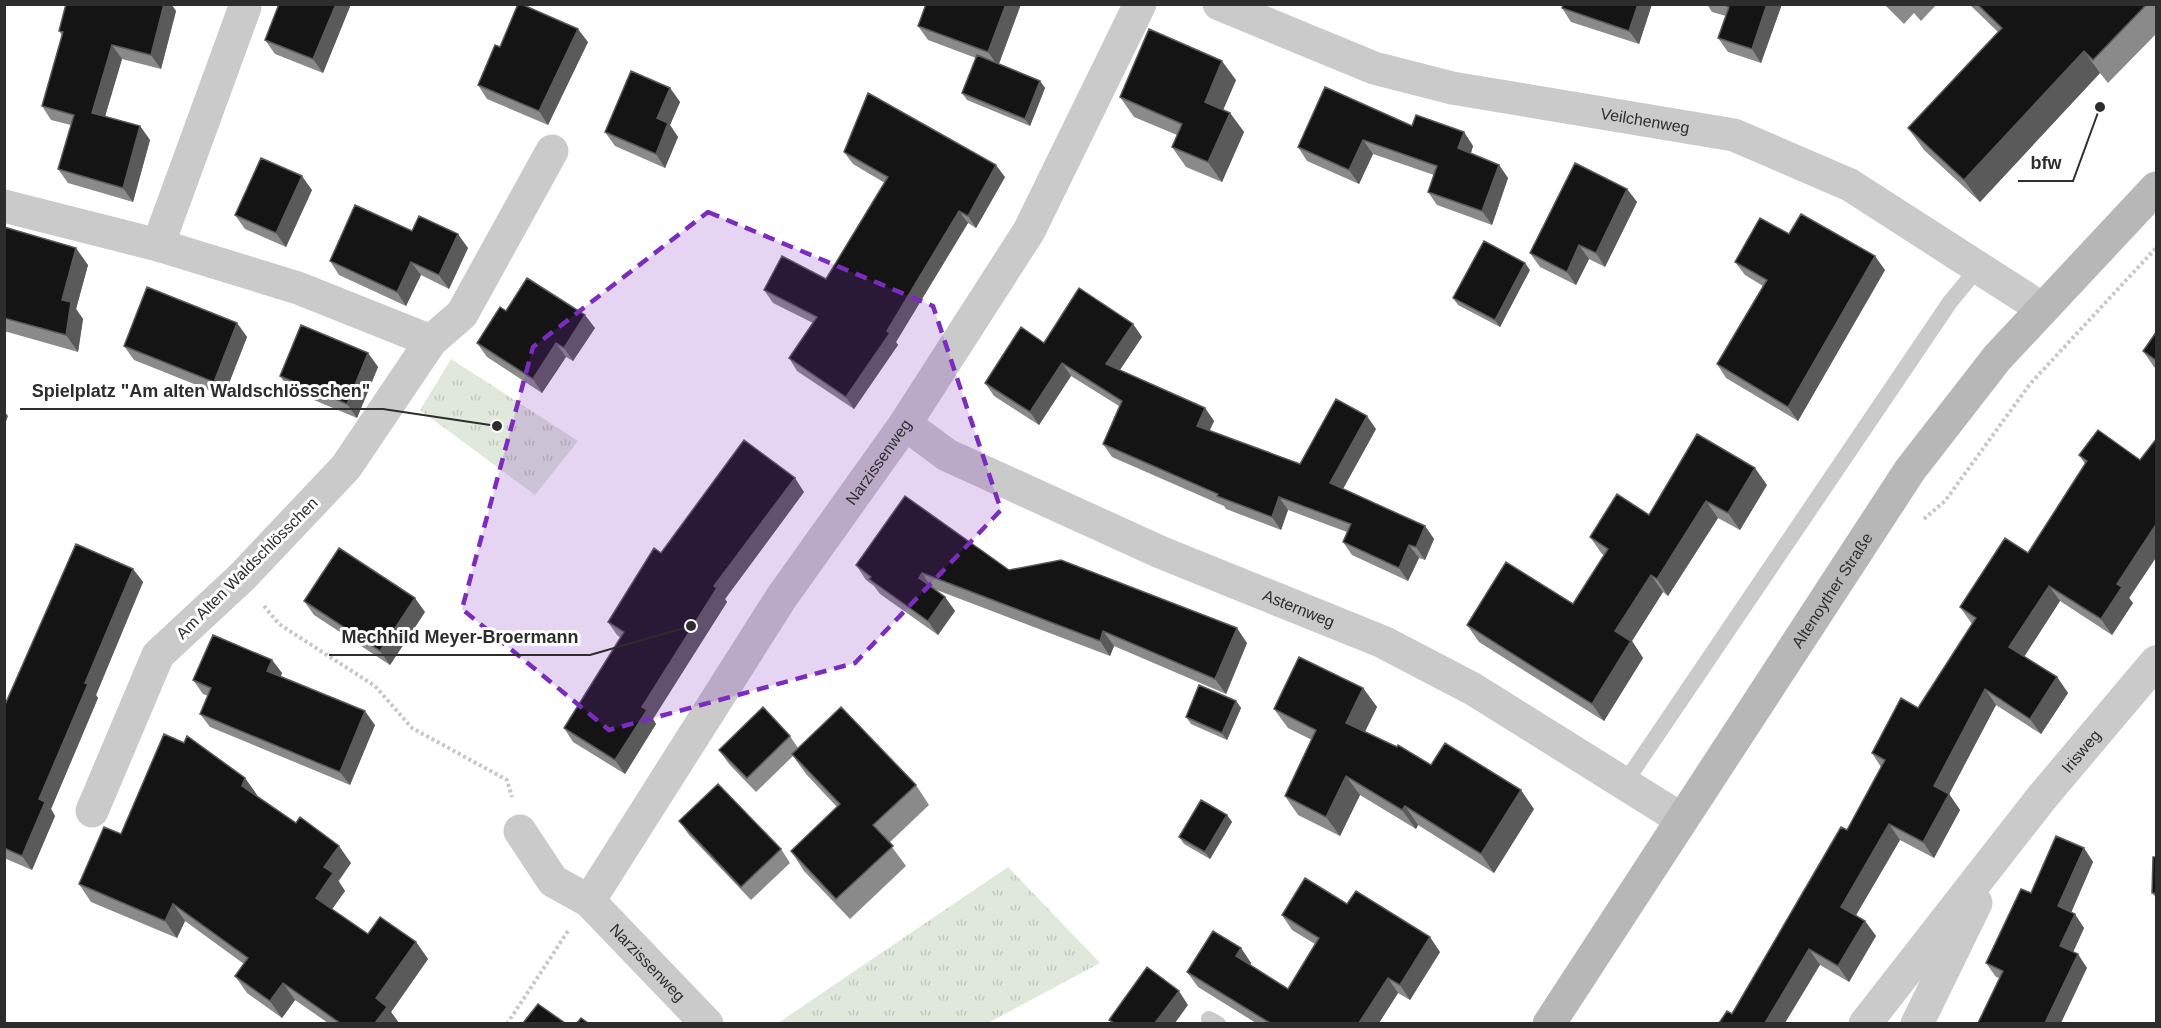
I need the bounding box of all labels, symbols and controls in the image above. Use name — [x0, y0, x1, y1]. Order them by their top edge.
street label: Veilchenweg — [1599, 104, 1691, 136]
callout: bfw — [2018, 145, 2073, 181]
text: bfw — [2031, 153, 2062, 173]
callout: Spielplatz "Am alten Waldschlösschen" — [20, 373, 383, 409]
text: Spielplatz "Am alten Waldschlösschen" — [32, 381, 370, 401]
street label: Narzissenweg — [842, 416, 914, 508]
street label: Am Alten Waldschlösschen — [173, 494, 321, 642]
street label: Altenoyther Straße — [1788, 529, 1875, 651]
street label: Asternweg — [1261, 586, 1337, 630]
callout: Mechhild Meyer-Broermann — [329, 619, 590, 655]
text: Mechhild Meyer-Broermann — [341, 627, 579, 647]
street label: Irisweg — [2058, 726, 2104, 776]
street label: Narzissenweg — [607, 920, 689, 1004]

